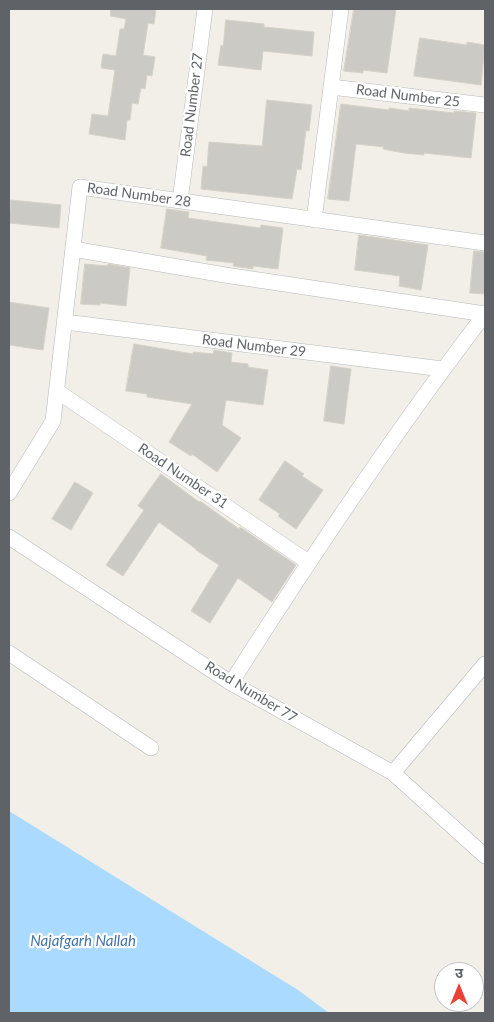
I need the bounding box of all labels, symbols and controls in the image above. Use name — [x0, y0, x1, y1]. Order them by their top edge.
street label: Road Number 27 — [177, 52, 207, 158]
street label: Road Number 25 — [355, 81, 461, 111]
street label: Road Number 28 — [86, 179, 192, 211]
street label: Road Number 29 — [201, 331, 307, 361]
street label: Road Number 31 — [135, 440, 231, 512]
street label: Road Number 77 — [202, 658, 300, 726]
water label: Najafgarh Nallah — [30, 932, 136, 950]
north arrow — [434, 962, 484, 1012]
text: उ — [455, 964, 463, 981]

